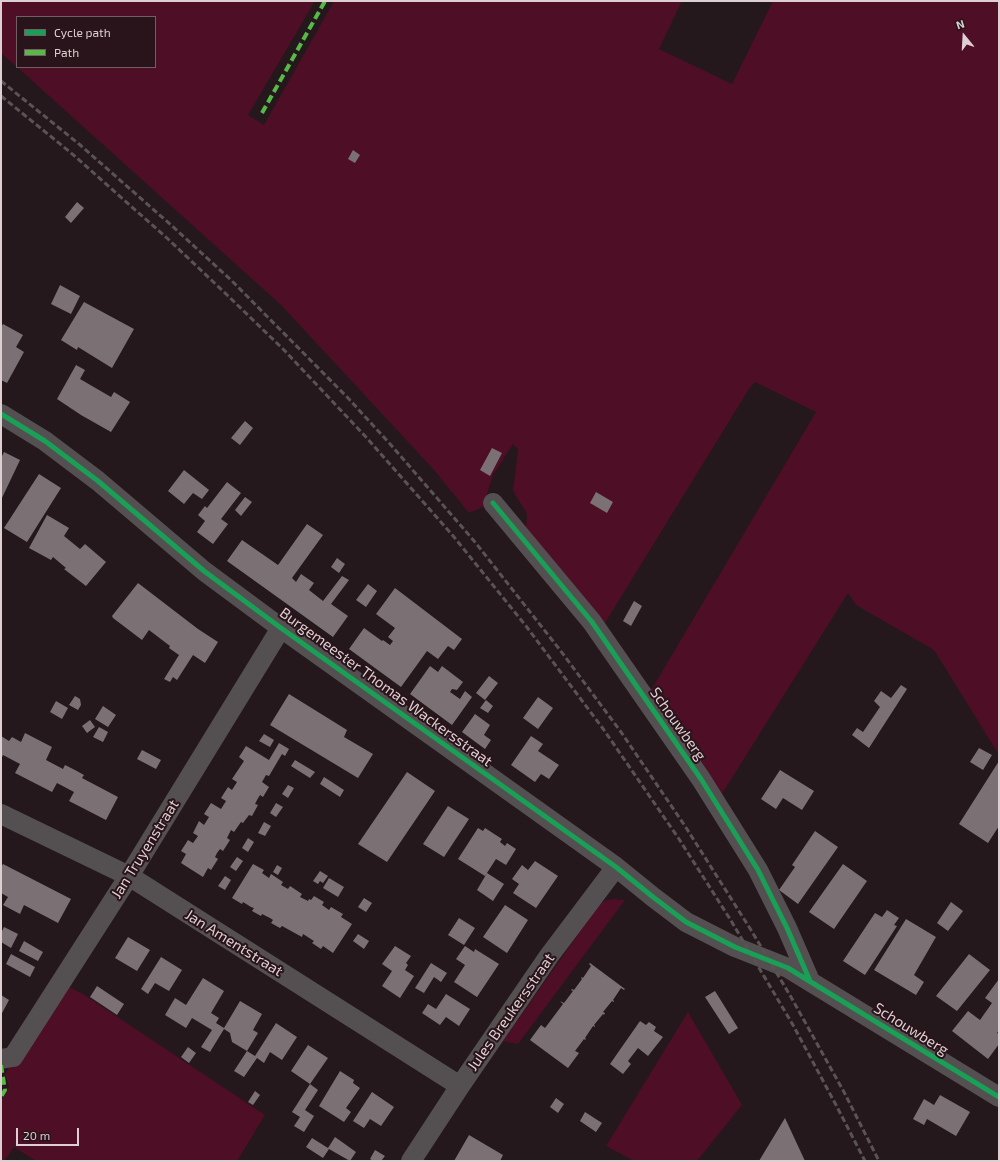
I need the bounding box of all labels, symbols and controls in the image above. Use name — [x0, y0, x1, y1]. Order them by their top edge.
legend — [16, 16, 156, 68]
north arrow — [944, 16, 984, 56]
text: N — [954, 17, 966, 32]
text: Cycle path — [54, 25, 111, 39]
text: Path — [54, 45, 79, 59]
street label: Burgemeester Thomas Wackersstraat — [276, 604, 496, 770]
street label: Schouwberg — [646, 684, 710, 764]
street label: Jan Truyenstraat — [107, 796, 183, 902]
street label: Jan Amentstraat — [182, 906, 286, 980]
street label: Jules Breukersstraat — [464, 950, 558, 1074]
street label: Schouwberg — [870, 999, 952, 1059]
scale bar — [18, 1120, 81, 1146]
text: 20 m — [23, 1128, 50, 1142]

